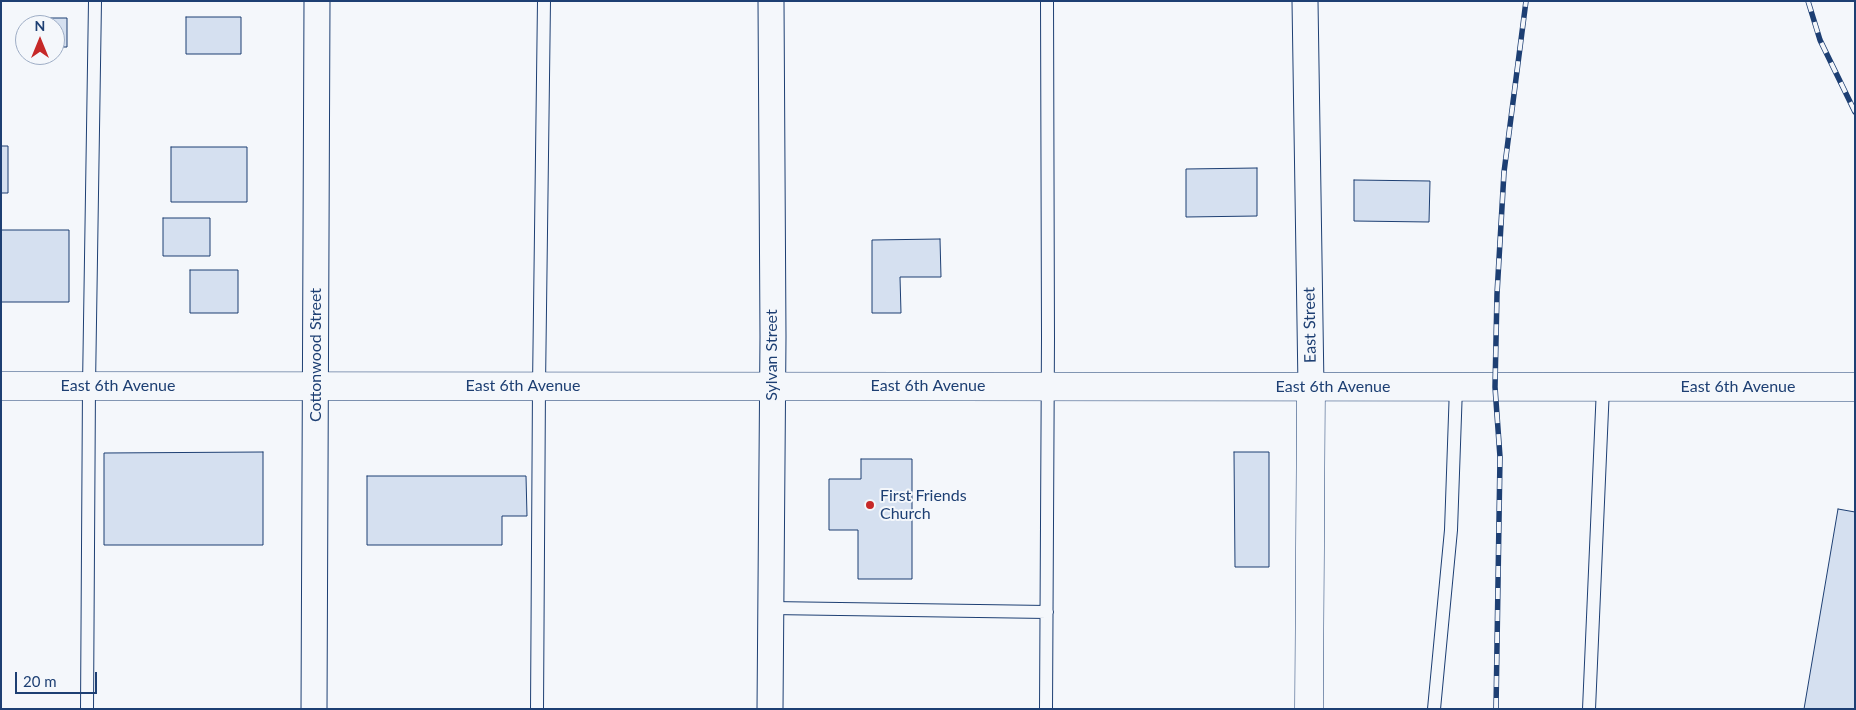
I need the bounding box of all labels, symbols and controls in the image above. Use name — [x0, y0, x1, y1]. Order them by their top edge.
north arrow — [15, 15, 65, 65]
text: N — [35, 17, 45, 34]
street label: East Street — [1300, 287, 1320, 363]
street label: Cottonwood Street — [306, 288, 326, 422]
street label: Sylvan Street — [762, 309, 782, 401]
street label: East 6th Avenue — [61, 376, 175, 396]
street label: East 6th Avenue — [466, 376, 580, 396]
street label: East 6th Avenue — [871, 376, 985, 396]
street label: East 6th Avenue — [1276, 377, 1390, 397]
street label: East 6th Avenue — [1681, 377, 1795, 397]
place label: First Friends Church — [880, 486, 967, 524]
marker: First Friends Church — [864, 499, 876, 511]
scale bar — [18, 662, 100, 694]
text: 20 m — [23, 672, 57, 690]

